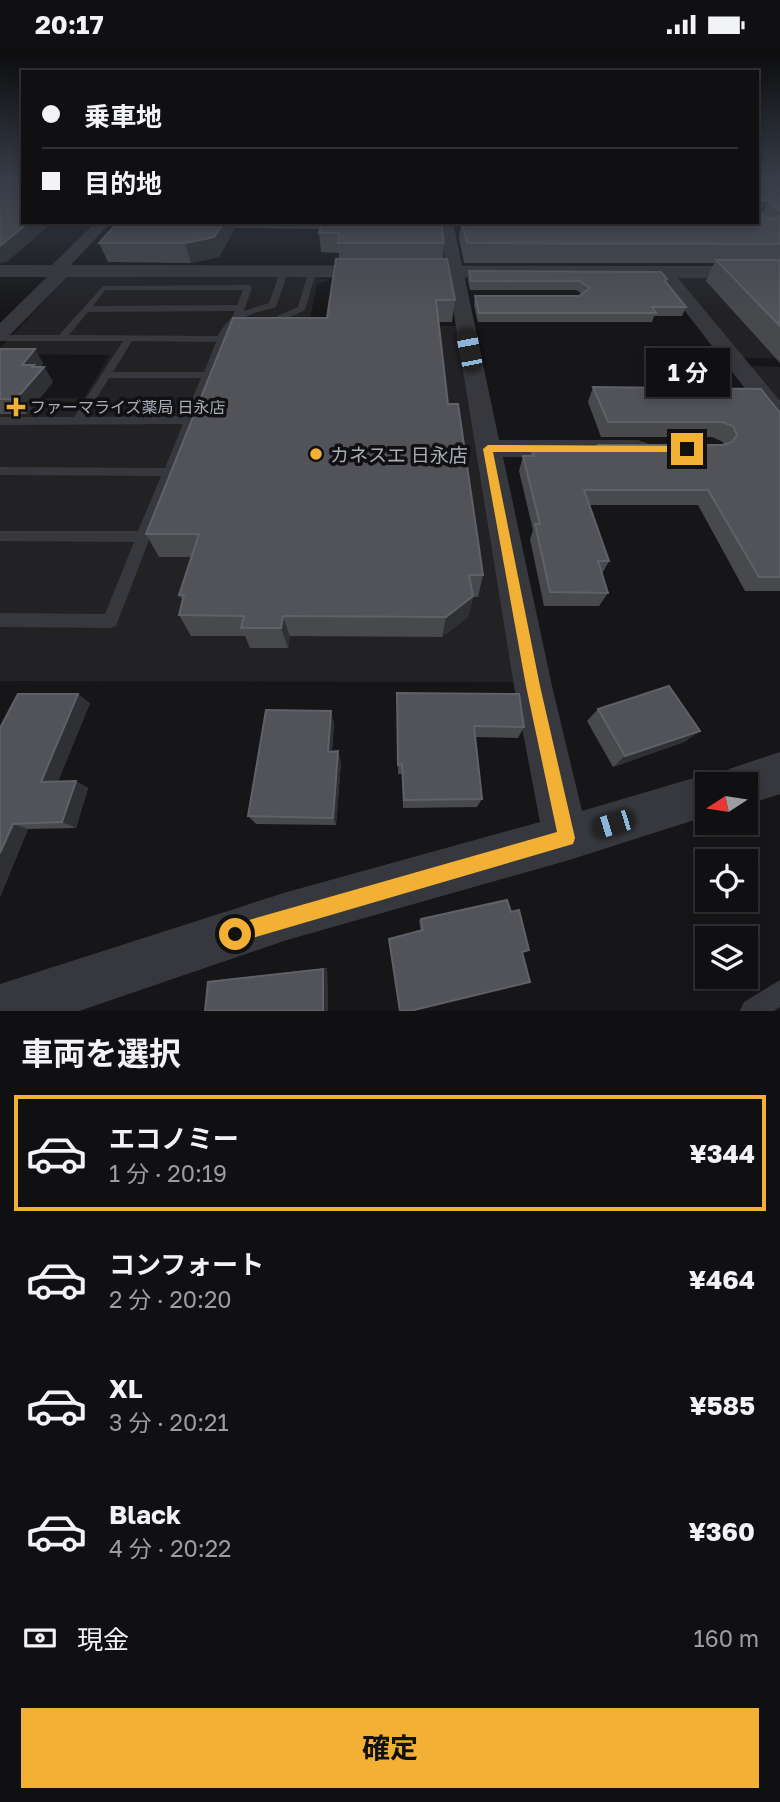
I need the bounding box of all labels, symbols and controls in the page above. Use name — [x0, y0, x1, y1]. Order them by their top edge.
text: 20:17 — [35, 9, 104, 40]
text: 乗車地 — [84, 101, 162, 132]
text: 目的地 — [84, 168, 162, 199]
car — [455, 327, 484, 373]
callout: 1 分 — [645, 347, 729, 397]
text: 1 分 — [668, 358, 708, 386]
place label: ファーマライズ薬局 日永店 — [30, 397, 226, 417]
marker: ファーマライズ薬局 日永店 — [8, 399, 24, 415]
route end — [671, 433, 703, 465]
place label: カネスエ 日永店 — [330, 443, 468, 466]
marker: カネスエ 日永店 — [308, 446, 324, 462]
north arrow — [695, 772, 758, 835]
map controls — [695, 772, 758, 989]
car — [590, 808, 637, 840]
button: locate — [695, 849, 758, 912]
route start — [219, 918, 251, 950]
button: layers — [695, 926, 758, 989]
text: 車両を選択 — [21, 1034, 181, 1072]
icon: car — [25, 1122, 88, 1185]
text: エコノミー — [109, 1123, 239, 1154]
text: ¥344 — [689, 1138, 755, 1169]
text: 1 分 · 20:19 — [109, 1159, 227, 1187]
icon: car — [25, 1248, 88, 1311]
text: コンフォート — [109, 1249, 264, 1280]
text: ¥464 — [689, 1264, 755, 1295]
text: 2 分 · 20:20 — [109, 1285, 232, 1313]
text: XL — [109, 1373, 143, 1404]
icon: car — [25, 1374, 88, 1437]
text: ¥585 — [689, 1390, 755, 1421]
text: 3 分 · 20:21 — [109, 1408, 229, 1436]
text: Black — [109, 1499, 181, 1530]
icon: car — [25, 1500, 88, 1563]
text: ¥360 — [689, 1516, 755, 1547]
text: 4 分 · 20:22 — [109, 1534, 231, 1562]
icon: cash — [21, 1619, 59, 1657]
text: 現金 — [77, 1624, 129, 1655]
text: 160 m — [694, 1624, 759, 1652]
button: 確定 — [21, 1708, 759, 1788]

